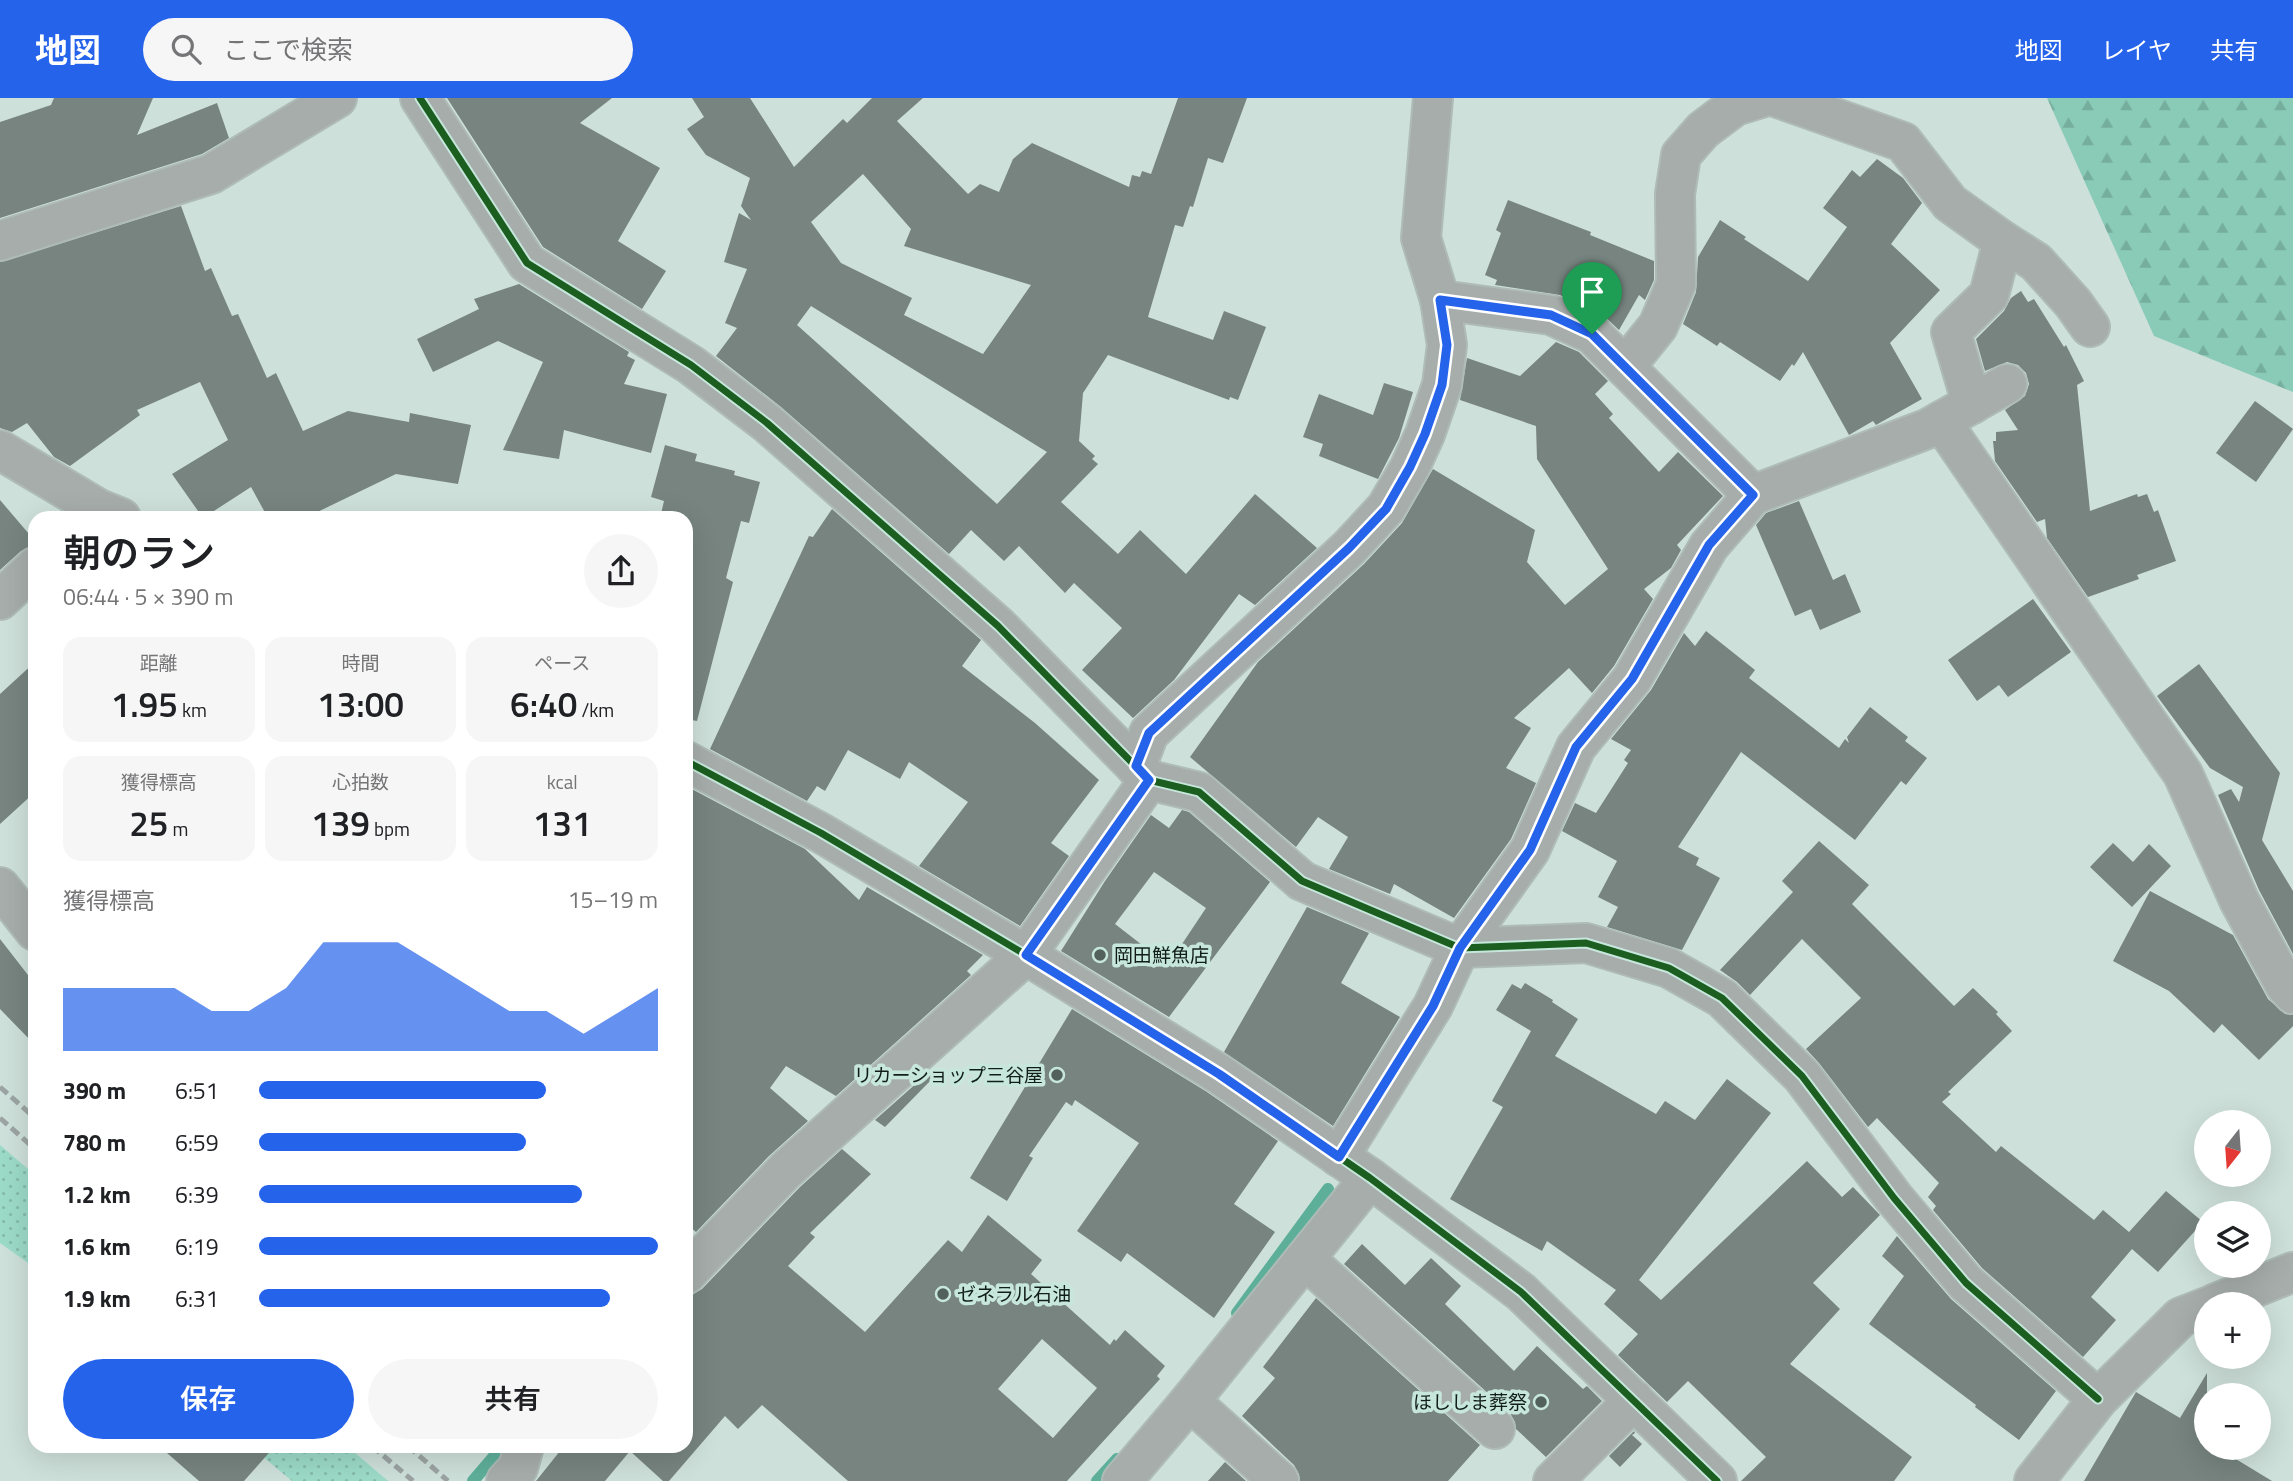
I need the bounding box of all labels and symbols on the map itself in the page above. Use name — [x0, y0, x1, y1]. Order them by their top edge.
pin — [1562, 262, 1622, 334]
place label: 岡田鮮魚店 — [1114, 940, 1209, 969]
marker: 岡田鮮魚店 — [1092, 947, 1108, 963]
place label: リカーショップ三谷屋 — [853, 1060, 1043, 1089]
marker: リカーショップ三谷屋 — [1049, 1067, 1065, 1083]
north arrow — [2194, 1110, 2272, 1186]
place label: ゼネラル石油 — [957, 1279, 1071, 1308]
marker: ゼネラル石油 — [935, 1286, 951, 1302]
place label: ほししま葬祭 — [1413, 1387, 1527, 1416]
marker: ほししま葬祭 — [1533, 1394, 1549, 1410]

